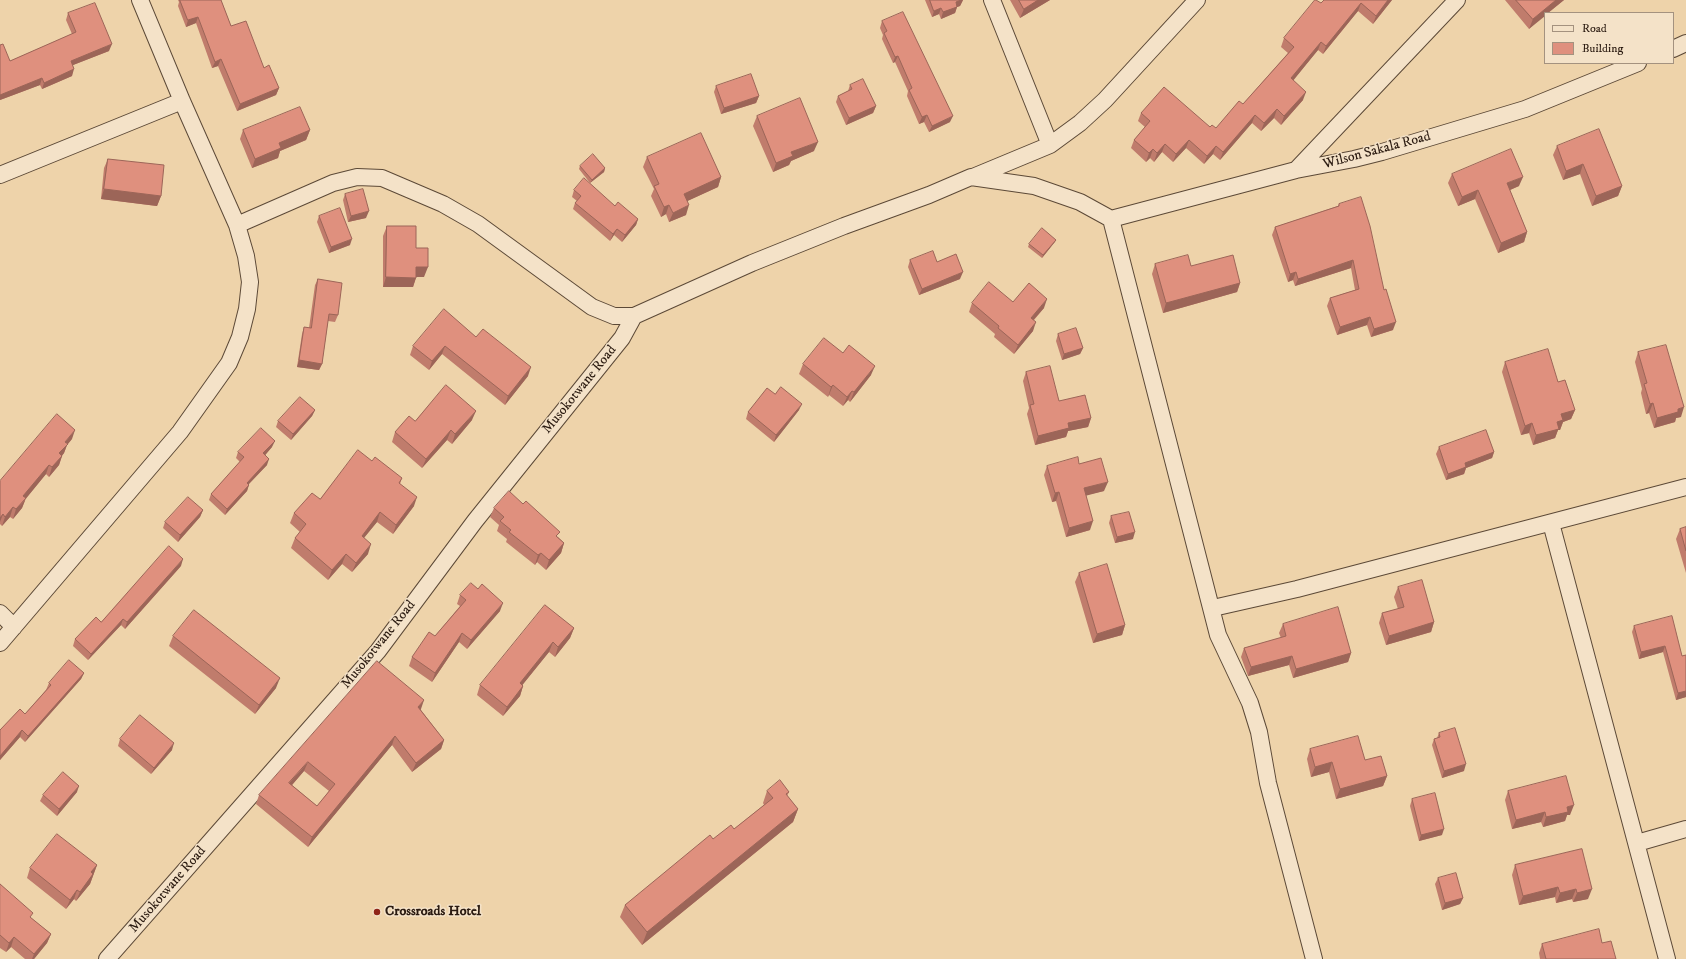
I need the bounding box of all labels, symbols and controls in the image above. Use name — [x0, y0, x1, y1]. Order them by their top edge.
legend — [1544, 12, 1674, 64]
text: Road — [1582, 21, 1607, 36]
text: Building — [1582, 41, 1623, 56]
street label: Wilson Sakala Road — [1321, 129, 1433, 173]
street label: Musokotwane Road — [539, 342, 621, 438]
street label: Musokotwane Road — [338, 597, 420, 693]
street label: Musokotwane Road — [126, 843, 210, 937]
place label: Crossroads Hotel — [385, 904, 481, 920]
marker: Crossroads Hotel — [372, 907, 382, 917]

